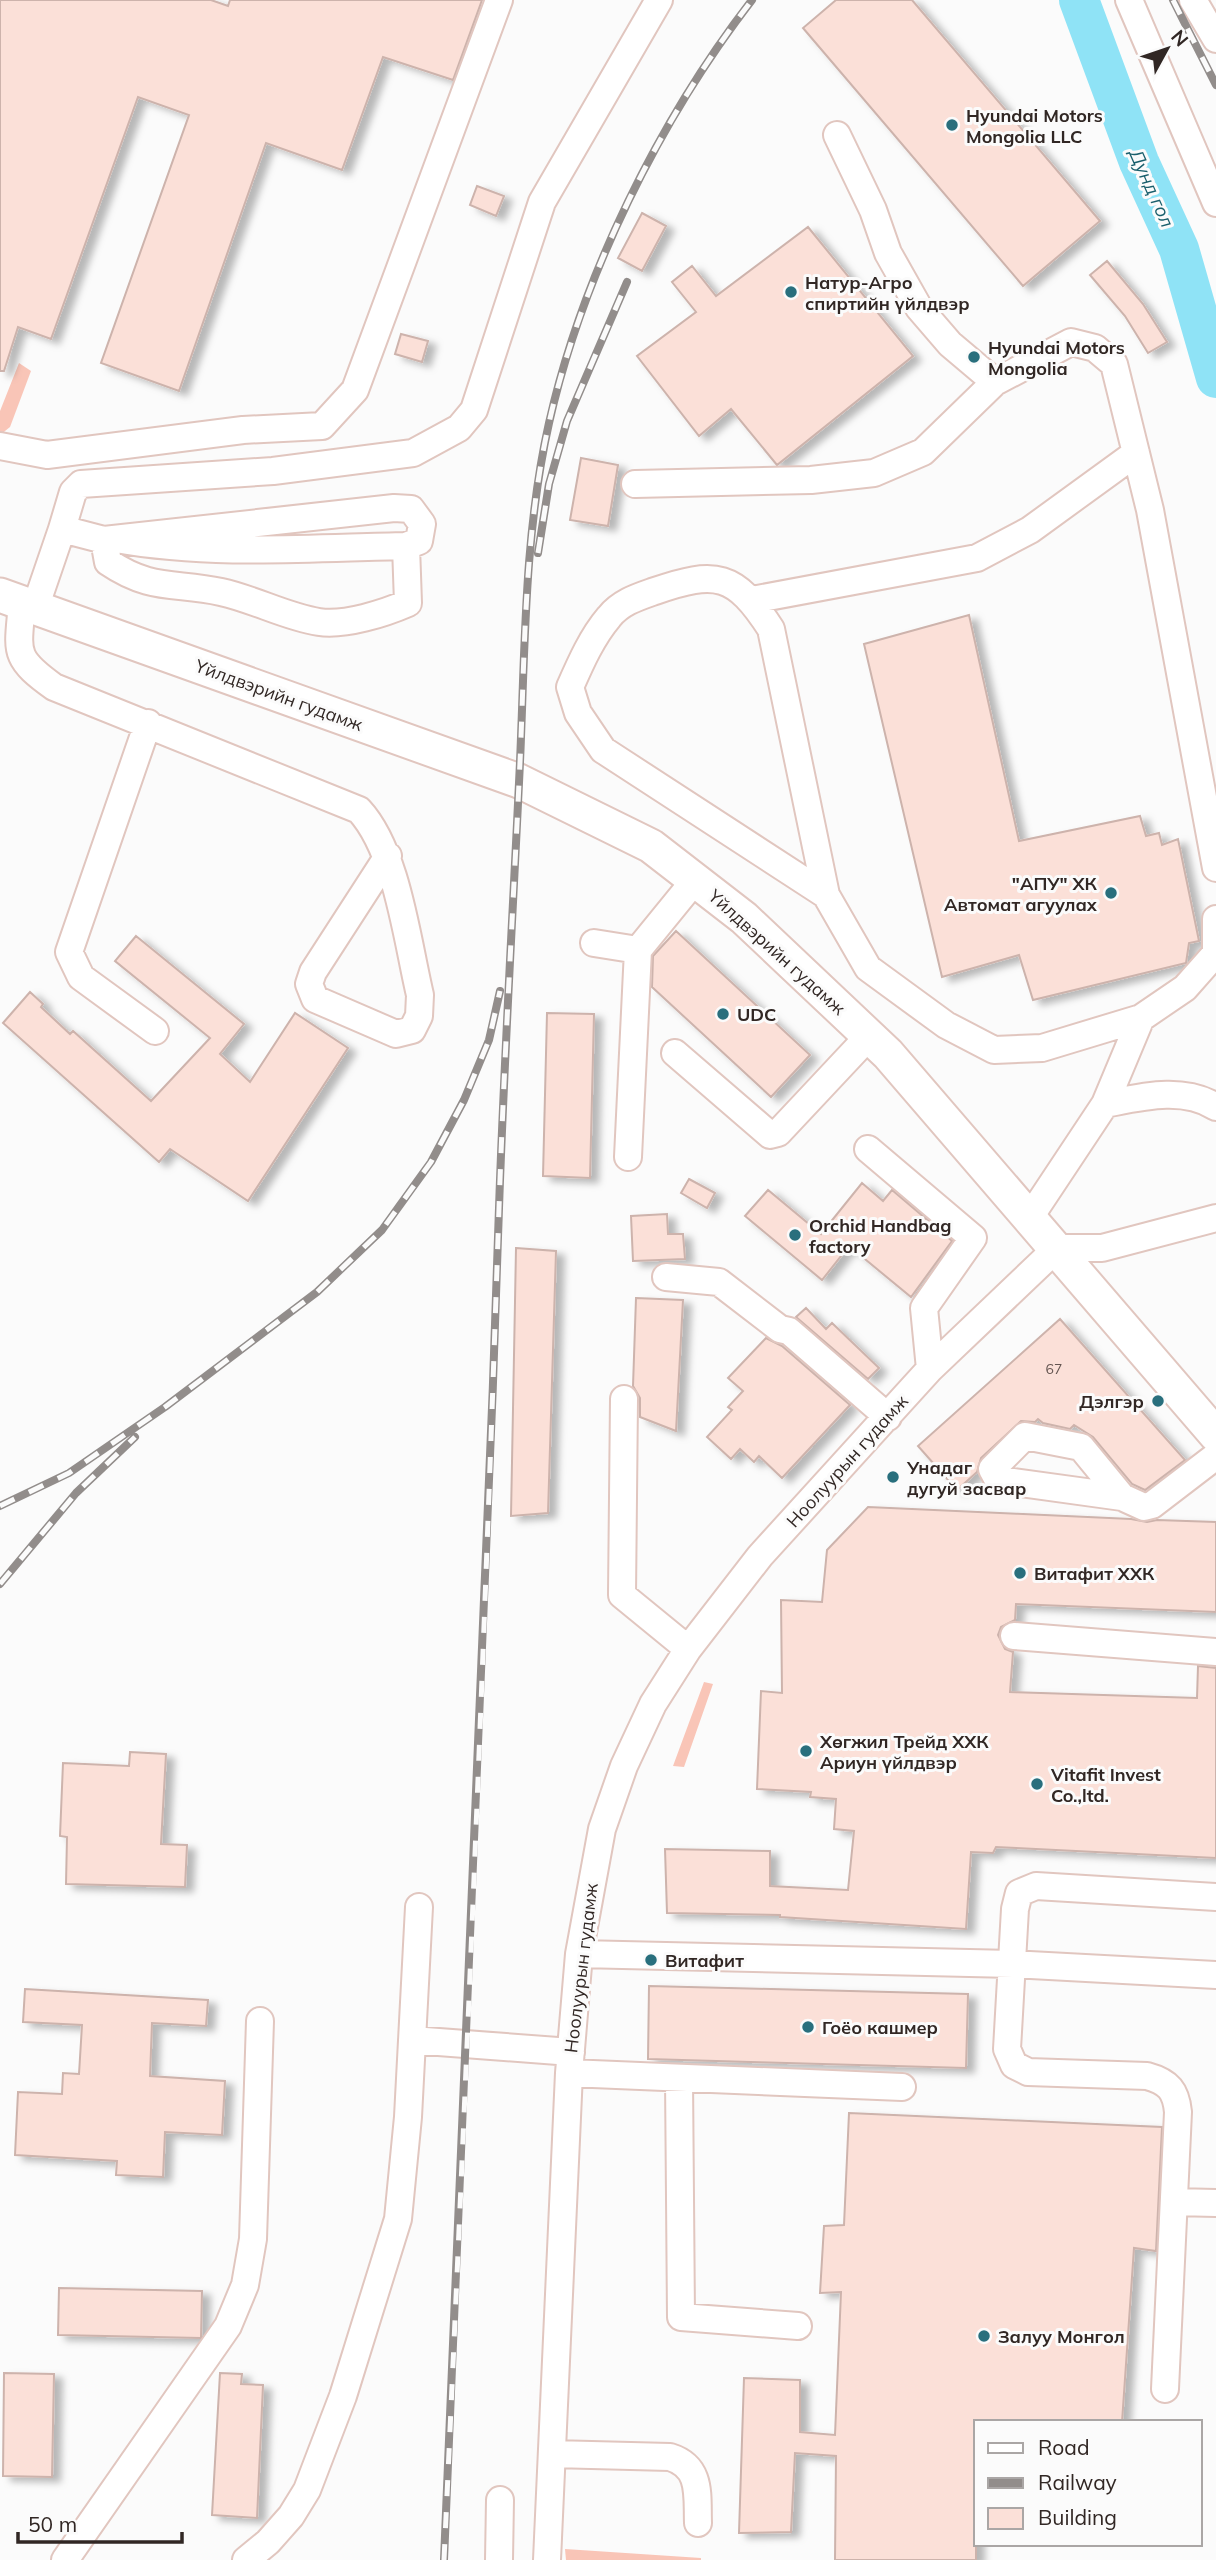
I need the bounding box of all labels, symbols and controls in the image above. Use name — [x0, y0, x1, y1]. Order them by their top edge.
north arrow — [1132, 14, 1202, 84]
text: N — [1166, 25, 1194, 51]
place label: Hyundai Motors Mongolia LLC — [966, 104, 1103, 148]
marker: Hyundai Motors Mongolia LLC — [944, 117, 960, 133]
water label: Дунд гол — [1124, 144, 1180, 231]
place label: Натур-Агро спиртийн үйлдвэр — [805, 271, 970, 315]
marker: Натур-Агро спиртийн үйлдвэр — [783, 284, 799, 300]
place label: Hyundai Motors Mongolia — [988, 336, 1125, 380]
marker: Hyundai Motors Mongolia — [966, 349, 982, 365]
street label: Yйлдвэрийн гудамж — [191, 654, 366, 736]
place label: "АПУ" ХК Автомат агуулах — [944, 872, 1098, 916]
street label: Yйлдвэрийн гудамж — [703, 884, 851, 1020]
marker: "АПУ" ХК Автомат агуулах — [1103, 885, 1119, 901]
place label: UDC — [737, 1003, 776, 1026]
marker: UDC — [715, 1006, 731, 1022]
place label: Orchid Handbag factory — [809, 1214, 951, 1258]
marker: Orchid Handbag factory — [787, 1227, 803, 1243]
house number: 67 — [1046, 1360, 1062, 1378]
street label: Ноолуурын гудамж — [781, 1390, 913, 1532]
place label: Дэлгэр — [1079, 1390, 1144, 1413]
marker: Дэлгэр — [1150, 1393, 1166, 1409]
place label: Унадаг дугуй засвар — [906, 1456, 1026, 1500]
marker: Унадаг дугуй засвар — [885, 1469, 901, 1485]
place label: Витафит ХХК — [1034, 1562, 1155, 1585]
marker: Витафит ХХК — [1012, 1565, 1028, 1581]
place label: Хөгжил Трейд ХХК Ариун үйлдвэр — [819, 1730, 989, 1774]
marker: Хөгжил Трейд ХХК Ариун үйлдвэр — [798, 1743, 814, 1759]
place label: Vitafit Invest Co.,ltd. — [1050, 1763, 1161, 1807]
marker: Vitafit Invest Co.,ltd. — [1029, 1776, 1045, 1792]
street label: Ноолуурын гудамж — [559, 1882, 603, 2054]
place label: Витафит — [665, 1949, 744, 1972]
marker: Витафит — [643, 1952, 659, 1968]
place label: Гоёо кашмер — [822, 2016, 938, 2039]
marker: Гоёо кашмер — [800, 2019, 816, 2035]
place label: Залуу Монгол — [998, 2325, 1125, 2348]
marker: Залуу Монгол — [976, 2328, 992, 2344]
legend — [974, 2420, 1202, 2546]
text: Road — [1038, 2434, 1089, 2460]
text: Railway — [1038, 2469, 1117, 2495]
scale bar — [18, 2500, 182, 2544]
text: Building — [1038, 2504, 1117, 2530]
text: 50 m — [28, 2511, 77, 2537]

